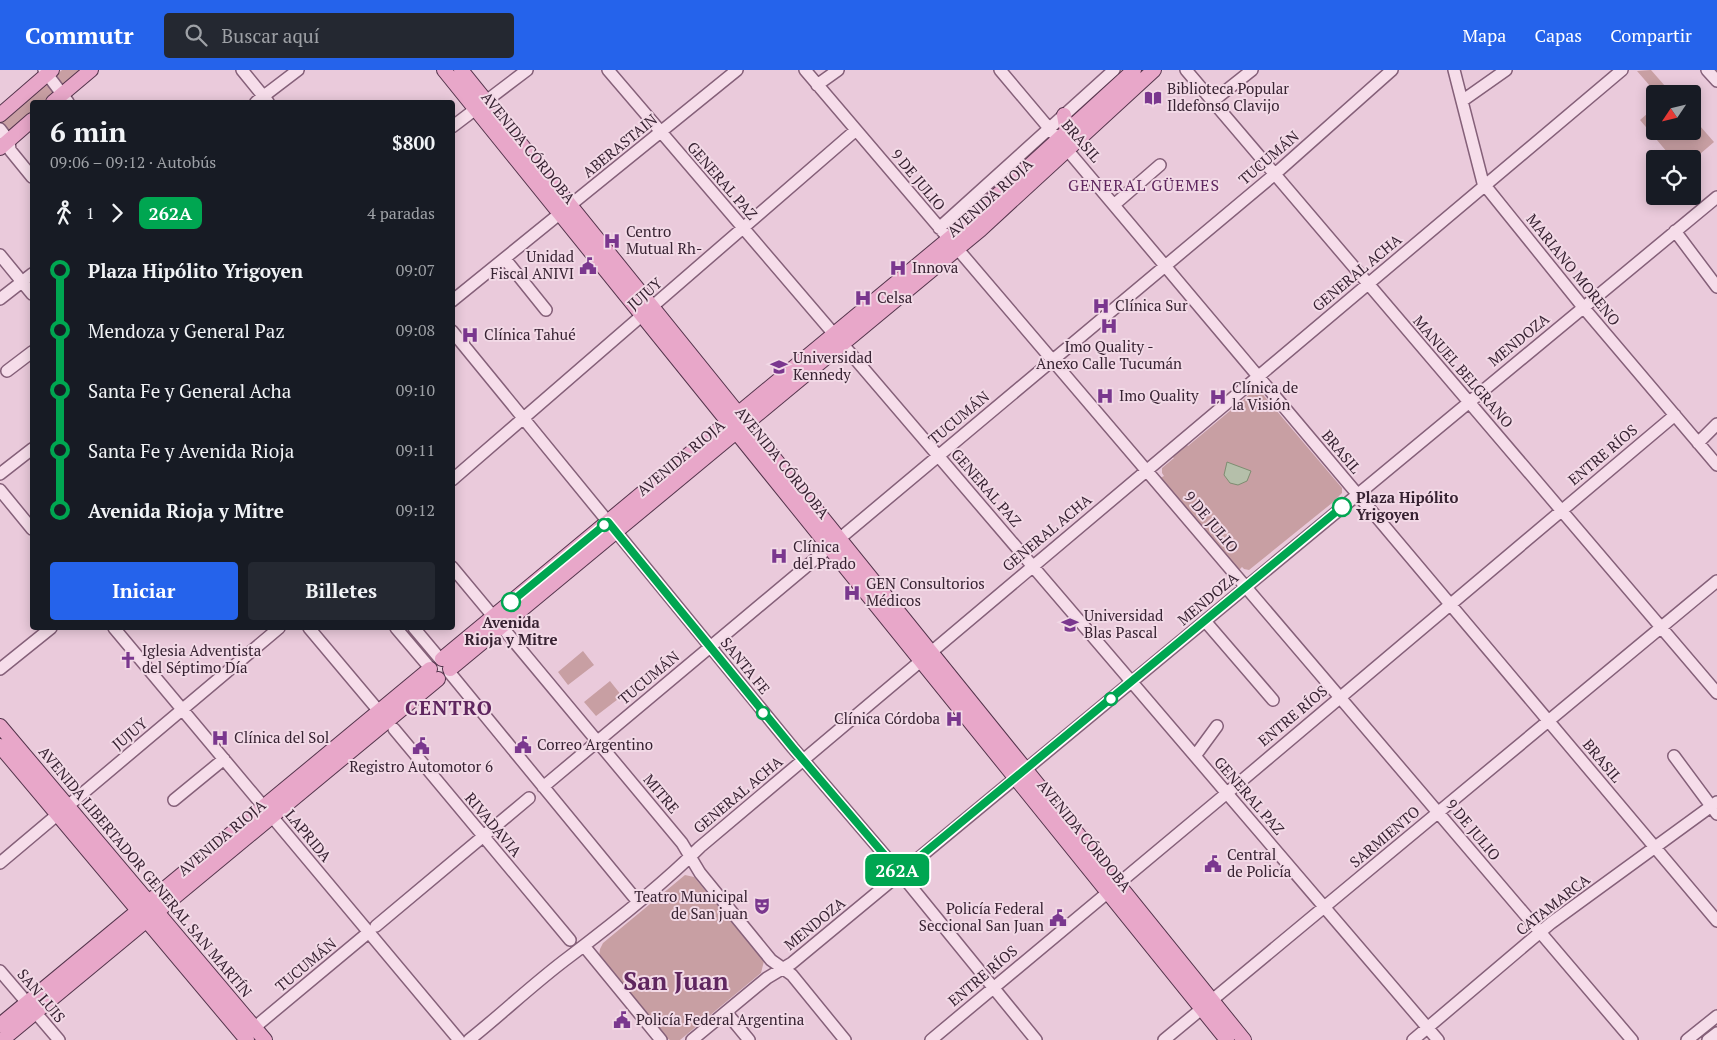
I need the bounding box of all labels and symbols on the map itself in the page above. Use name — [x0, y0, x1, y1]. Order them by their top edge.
place label: Biblioteca Popular Ildefonso Clavijo — [1167, 78, 1289, 115]
north arrow — [1646, 85, 1701, 140]
street label: AVENIDA CÓRDOBA — [477, 87, 581, 208]
library icon: Biblioteca Popular Ildefonso Clavijo — [1143, 88, 1163, 108]
street label: ABERASTAIN — [578, 109, 661, 182]
street label: BRASIL — [1058, 115, 1106, 166]
street label: TUCUMÁN — [1234, 126, 1303, 189]
street label: GENERAL PAZ — [683, 137, 762, 224]
street label: 9 DE JULIO — [887, 144, 950, 214]
street label: AVENIDA RIOJA — [942, 153, 1037, 241]
district label: GENERAL GÜEMES — [1068, 174, 1220, 196]
street label: MARIANO MORENO — [1522, 209, 1625, 329]
place label: Centro Mutual Rh- — [626, 221, 702, 258]
street label: GENERAL ACHA — [1308, 229, 1406, 315]
hospital icon: Centro Mutual Rh- — [602, 231, 622, 251]
place label: Unidad Fiscal ANIVI — [490, 246, 574, 283]
public building icon: Unidad Fiscal ANIVI — [578, 256, 598, 276]
place label: Innova — [912, 257, 959, 277]
hospital icon: Innova — [888, 258, 908, 278]
street label: JUJUY — [623, 272, 666, 314]
place label: Celsa — [877, 287, 913, 307]
hospital icon: Celsa — [853, 288, 873, 308]
place label: Clínica Sur — [1115, 295, 1188, 315]
hospital icon: Clínica Sur — [1091, 296, 1111, 316]
street label: MENDOZA — [1484, 308, 1554, 370]
street label: MANUEL BELGRANO — [1409, 311, 1518, 432]
hospital icon: Imo Quality - Anexo Calle Tucumán — [1099, 316, 1119, 336]
place label: Clínica Tahué — [484, 324, 576, 344]
hospital icon: Clínica Tahué — [460, 325, 480, 345]
place label: Imo Quality - Anexo Calle Tucumán — [1036, 336, 1182, 373]
place label: Universidad Kennedy — [793, 347, 872, 384]
school or university icon: Universidad Kennedy — [769, 357, 789, 377]
place label: Clínica de la Visión — [1232, 377, 1298, 414]
place label: Imo Quality — [1119, 385, 1199, 405]
street label: TUCUMÁN — [924, 386, 993, 448]
hospital icon: Imo Quality — [1095, 386, 1115, 406]
hospital icon: Clínica de la Visión — [1208, 387, 1228, 407]
street label: AVENIDA CÓRDOBA — [731, 402, 835, 523]
street label: AVENIDA RIOJA — [632, 414, 729, 500]
street label: ENTRE RÍOS — [1563, 419, 1641, 489]
street label: BRASIL — [1318, 426, 1366, 477]
street label: GENERAL PAZ — [947, 444, 1026, 531]
street label: 9 DE JULIO — [1180, 486, 1243, 556]
place label: Plaza Hipólito Yrigoyen — [1356, 487, 1459, 524]
street label: GENERAL ACHA — [998, 489, 1096, 575]
marker: Plaza Hipólito Yrigoyen — [1332, 497, 1352, 517]
unlabelled marker — [597, 518, 611, 532]
place label: Clínica del Prado — [793, 536, 856, 573]
hospital icon: Clínica del Prado — [769, 546, 789, 566]
street label: MENDOZA — [1173, 567, 1242, 629]
place label: GEN Consultorios Médicos — [866, 573, 985, 610]
hospital icon: GEN Consultorios Médicos — [842, 583, 862, 603]
marker: Avenida Rioja y Mitre — [501, 592, 521, 612]
place label: Universidad Blas Pascal — [1084, 605, 1163, 642]
place label: Avenida Rioja y Mitre — [465, 612, 557, 649]
school or university icon: Universidad Blas Pascal — [1060, 615, 1080, 635]
street label: SANTA FE — [717, 633, 775, 698]
place label: Iglesia Adventista del Séptimo Día — [142, 640, 262, 677]
street label: TUCUMÁN — [614, 646, 683, 708]
church icon: Iglesia Adventista del Séptimo Día — [118, 650, 138, 670]
street label: ENTRE RÍOS — [1253, 680, 1331, 750]
unlabelled marker — [1104, 692, 1118, 706]
district label: CENTRO — [405, 694, 493, 721]
unlabelled marker — [756, 706, 770, 720]
place label: Clínica Córdoba — [834, 708, 940, 728]
hospital icon: Clínica Córdoba — [944, 709, 964, 729]
street label: JUJUY — [108, 712, 151, 754]
place label: Clínica del Sol — [234, 727, 329, 747]
hospital icon: Clínica del Sol — [210, 728, 230, 748]
place label: Correo Argentino — [537, 734, 653, 754]
public building icon: Correo Argentino — [513, 735, 533, 755]
street label: BRASIL — [1579, 735, 1627, 786]
public building icon: Registro Automotor 6 — [411, 736, 431, 756]
street label: AVENIDA LIBERTADOR GENERAL SAN MARTÍN — [35, 742, 257, 1001]
street label: GENERAL ACHA — [689, 751, 787, 837]
street label: GENERAL PAZ — [1210, 752, 1289, 839]
place label: Registro Automotor 6 — [349, 756, 493, 776]
street label: MITRE — [639, 769, 684, 817]
street label: AVENIDA CÓRDOBA — [1033, 775, 1137, 896]
street label: RIVADAVIA — [461, 788, 527, 861]
street label: AVENIDA RIOJA — [173, 794, 270, 880]
street label: 9 DE JULIO — [1442, 794, 1505, 864]
street label: SARMIENTO — [1345, 801, 1424, 871]
street label: LAPRIDA — [281, 805, 337, 866]
place label: Central de Policía — [1227, 844, 1292, 881]
line badge: 262A — [862, 854, 932, 886]
public building icon: Central de Policía — [1203, 854, 1223, 874]
street label: CATAMARCA — [1511, 869, 1594, 939]
place label: Teatro Municipal de San juan — [634, 886, 748, 923]
street label: MENDOZA — [780, 892, 850, 954]
theatre icon: Teatro Municipal de San juan — [752, 896, 772, 916]
place label: Policía Federal Seccional San Juan — [919, 898, 1044, 935]
public building icon: Policía Federal Seccional San Juan — [1048, 908, 1068, 928]
street label: TUCUMÁN — [271, 933, 340, 995]
street label: ENTRE RÍOS — [943, 940, 1021, 1010]
street label: SAN LUIS — [13, 964, 70, 1027]
district label: San Juan — [623, 964, 729, 997]
place label: Policía Federal Argentina — [636, 1009, 805, 1029]
public building icon: Policía Federal Argentina — [612, 1010, 632, 1030]

